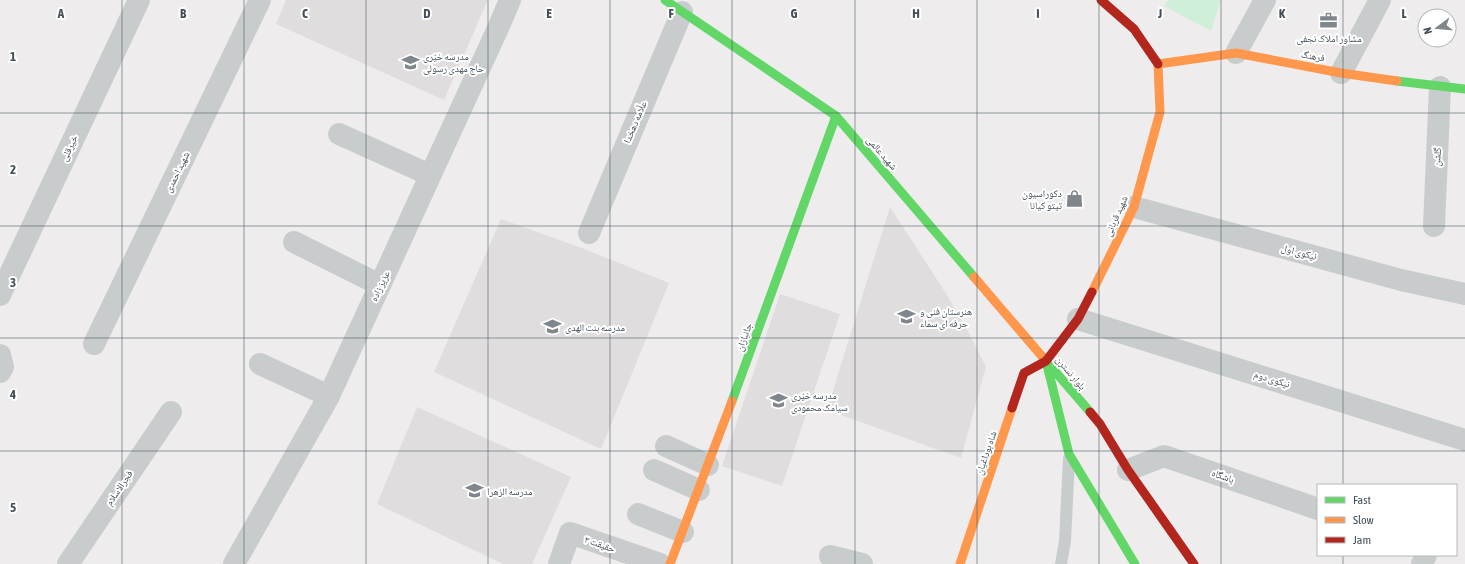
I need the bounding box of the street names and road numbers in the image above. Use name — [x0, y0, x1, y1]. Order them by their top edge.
street label: فرهنگ — [1300, 48, 1326, 64]
street label: علّامه دهخدا — [621, 99, 649, 145]
street label: خیرقلی — [58, 133, 81, 163]
street label: شهید عالمی — [864, 134, 900, 173]
street label: گلشن — [1431, 147, 1444, 167]
street label: شهید احمدی — [162, 149, 193, 195]
street label: شهید قربانی — [1102, 194, 1131, 238]
street label: نیکوی اول — [1280, 242, 1318, 263]
street label: عزیز زاده — [368, 269, 392, 303]
street label: جانبازان — [734, 321, 755, 353]
street label: بلوار نسترن — [1053, 354, 1088, 393]
street label: نیکوی دوم — [1252, 368, 1291, 392]
street label: شاه بوداغیان — [973, 429, 1000, 477]
street label: باشگاه — [1210, 467, 1236, 485]
street label: فجرالاسلام — [103, 468, 136, 509]
street label: حقیقت ۳ — [583, 534, 617, 555]

